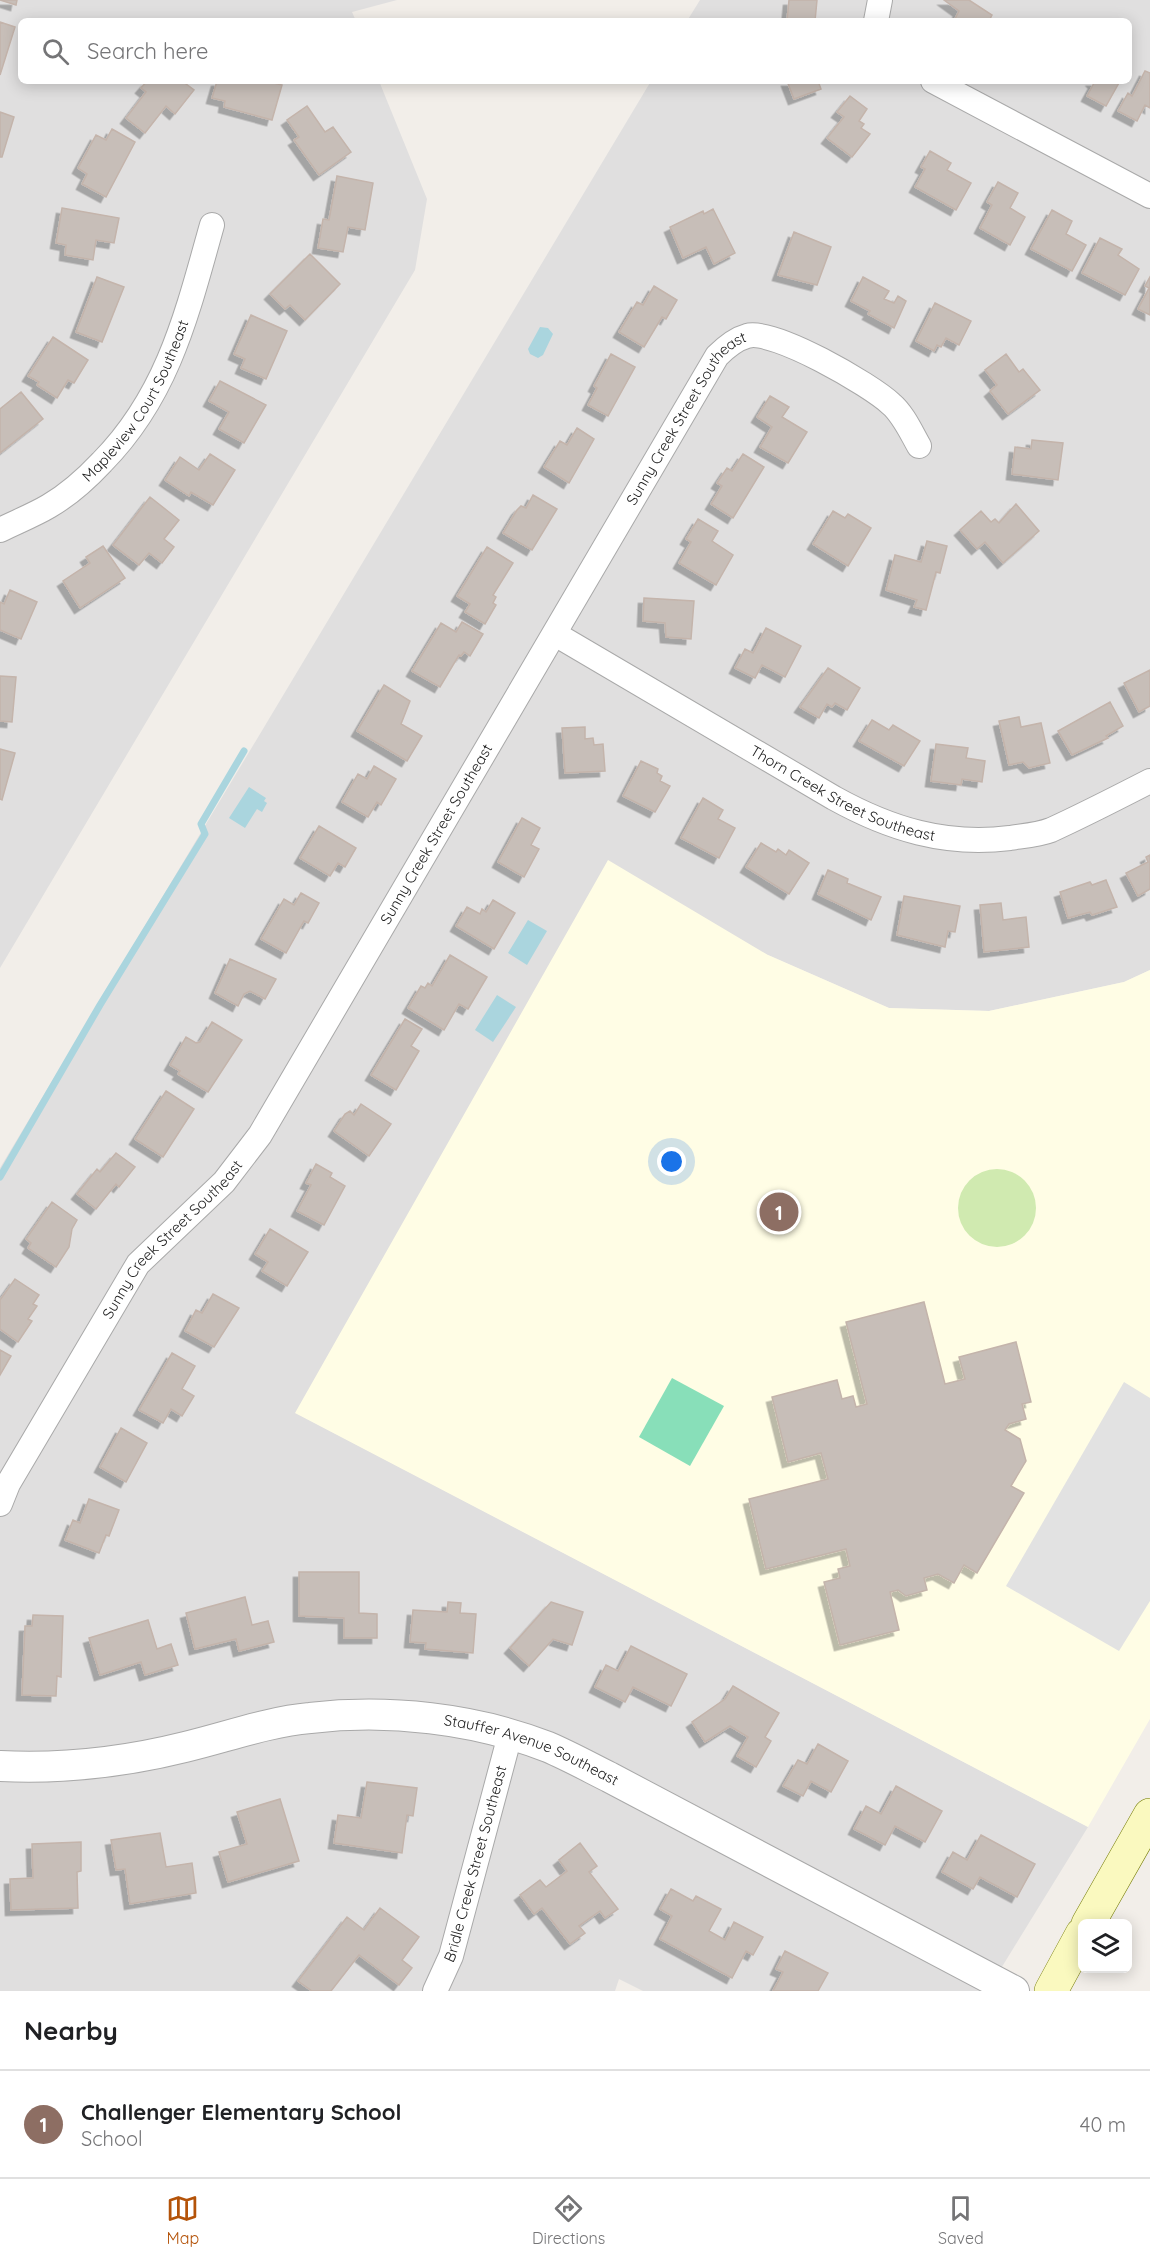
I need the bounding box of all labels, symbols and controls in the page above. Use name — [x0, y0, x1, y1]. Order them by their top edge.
search box — [18, 18, 1132, 84]
icon: search — [39, 35, 72, 68]
text: Search here — [87, 37, 208, 65]
street label: Mapleview Court Southeast — [78, 317, 192, 486]
street label: Sunny Creek Street Southeast — [622, 327, 749, 508]
street label: Sunny Creek Street Southeast — [376, 740, 496, 927]
street label: Thorn Creek Street Southeast — [747, 741, 937, 845]
your location — [657, 1147, 686, 1176]
street label: Sunny Creek Street Southeast — [98, 1156, 246, 1322]
pin: 1 — [760, 1190, 798, 1234]
street label: Stauffer Avenue Southeast — [443, 1710, 622, 1789]
street label: Bridle Creek Street Southeast — [439, 1763, 510, 1965]
map controls — [1078, 1919, 1132, 1973]
button: layers — [1078, 1919, 1132, 1973]
text: Nearby — [24, 2014, 118, 2047]
text: Challenger Elementary School — [81, 2098, 402, 2126]
text: 1 — [40, 2112, 47, 2137]
text: 40 m — [1080, 2112, 1126, 2137]
text: School — [81, 2126, 143, 2151]
tab: Map — [166, 2192, 199, 2248]
tab: Directions — [532, 2192, 605, 2248]
tab: Saved — [938, 2192, 984, 2248]

